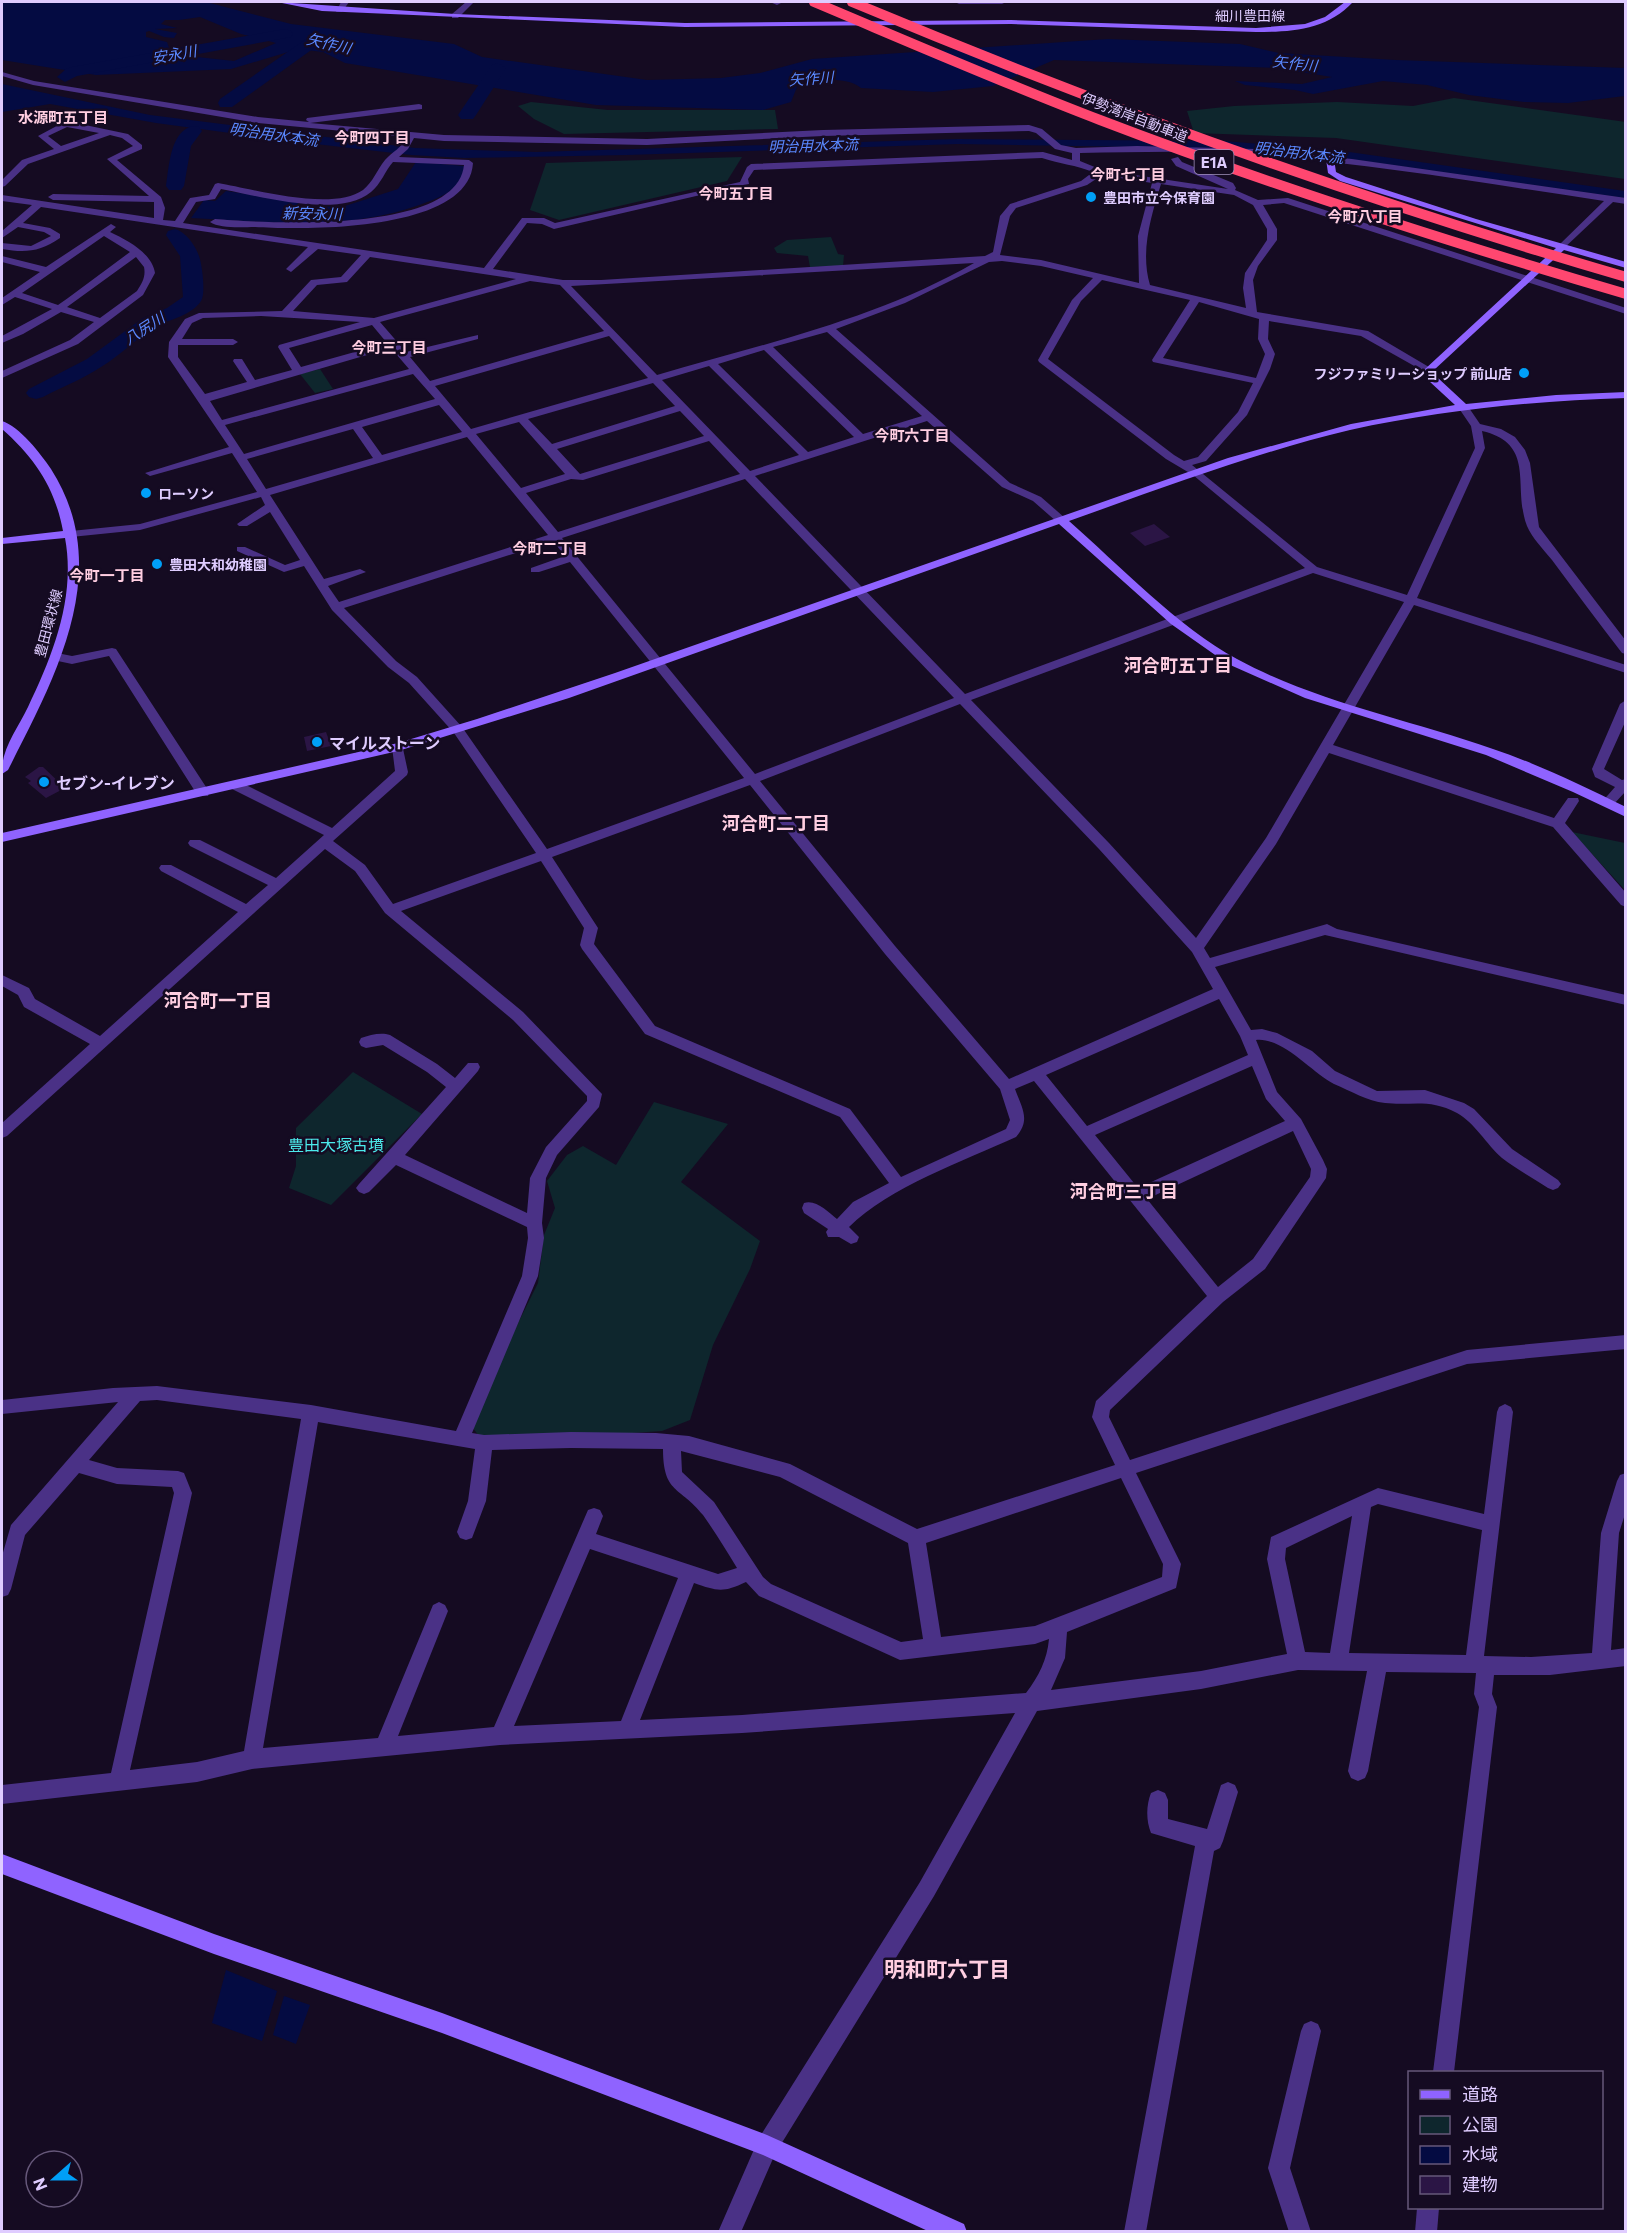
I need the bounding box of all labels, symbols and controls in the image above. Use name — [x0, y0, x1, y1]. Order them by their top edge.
street label: 細川豊田線 — [1215, 7, 1285, 24]
water label: 矢作川 — [305, 29, 355, 57]
water label: 安永川 — [150, 41, 200, 67]
water label: 矢作川 — [1272, 52, 1320, 75]
water label: 矢作川 — [788, 67, 836, 89]
street label: 伊勢湾岸自動車道 — [1080, 89, 1190, 145]
district label: 水源町五丁目 — [18, 108, 108, 126]
water label: 明治用水本流 — [228, 119, 322, 149]
district label: 今町四丁目 — [334, 128, 410, 146]
water label: 明治用水本流 — [768, 134, 860, 156]
water label: 明治用水本流 — [1253, 138, 1347, 167]
road number: E1A — [1194, 150, 1234, 174]
district label: 今町七丁目 — [1090, 165, 1166, 183]
district label: 今町五丁目 — [698, 184, 774, 202]
place label: 豊田市立今保育園 — [1103, 189, 1215, 206]
marker: 豊田市立今保育園 — [1084, 190, 1098, 204]
water label: 新安永川 — [282, 203, 344, 223]
district label: 今町八丁目 — [1327, 207, 1403, 225]
water label: 八尻川 — [120, 307, 169, 348]
district label: 今町三丁目 — [351, 338, 427, 356]
place label: フジファミリーショップ 前山店 — [1314, 365, 1512, 382]
marker: フジファミリーショップ 前山店 — [1517, 366, 1531, 380]
district label: 今町六丁目 — [874, 426, 950, 444]
place label: ローソン — [158, 485, 214, 502]
marker: ローソン — [139, 486, 153, 500]
district label: 今町二丁目 — [512, 539, 588, 557]
place label: 豊田大和幼稚園 — [169, 556, 267, 573]
marker: 豊田大和幼稚園 — [150, 557, 164, 571]
district label: 今町一丁目 — [69, 566, 145, 584]
street label: 豊田環状線 — [31, 587, 65, 659]
district label: 河合町五丁目 — [1124, 654, 1232, 676]
place label: マイルストーン — [329, 733, 440, 752]
marker: マイルストーン — [310, 735, 324, 749]
place label: セブン-イレブン — [56, 773, 175, 792]
marker: セブン-イレブン — [37, 775, 51, 789]
district label: 河合町二丁目 — [722, 812, 830, 834]
district label: 河合町一丁目 — [164, 989, 272, 1011]
park label: 豊田大塚古墳 — [288, 1135, 384, 1154]
district label: 河合町三丁目 — [1070, 1180, 1178, 1202]
district label: 明和町六丁目 — [884, 1956, 1010, 1981]
legend — [1408, 2071, 1603, 2209]
text: 道路 — [1462, 2083, 1498, 2105]
text: 公園 — [1462, 2113, 1498, 2135]
text: 水域 — [1462, 2143, 1498, 2165]
north arrow — [24, 2149, 84, 2209]
text: 建物 — [1462, 2173, 1498, 2195]
text: N — [29, 2176, 51, 2194]

